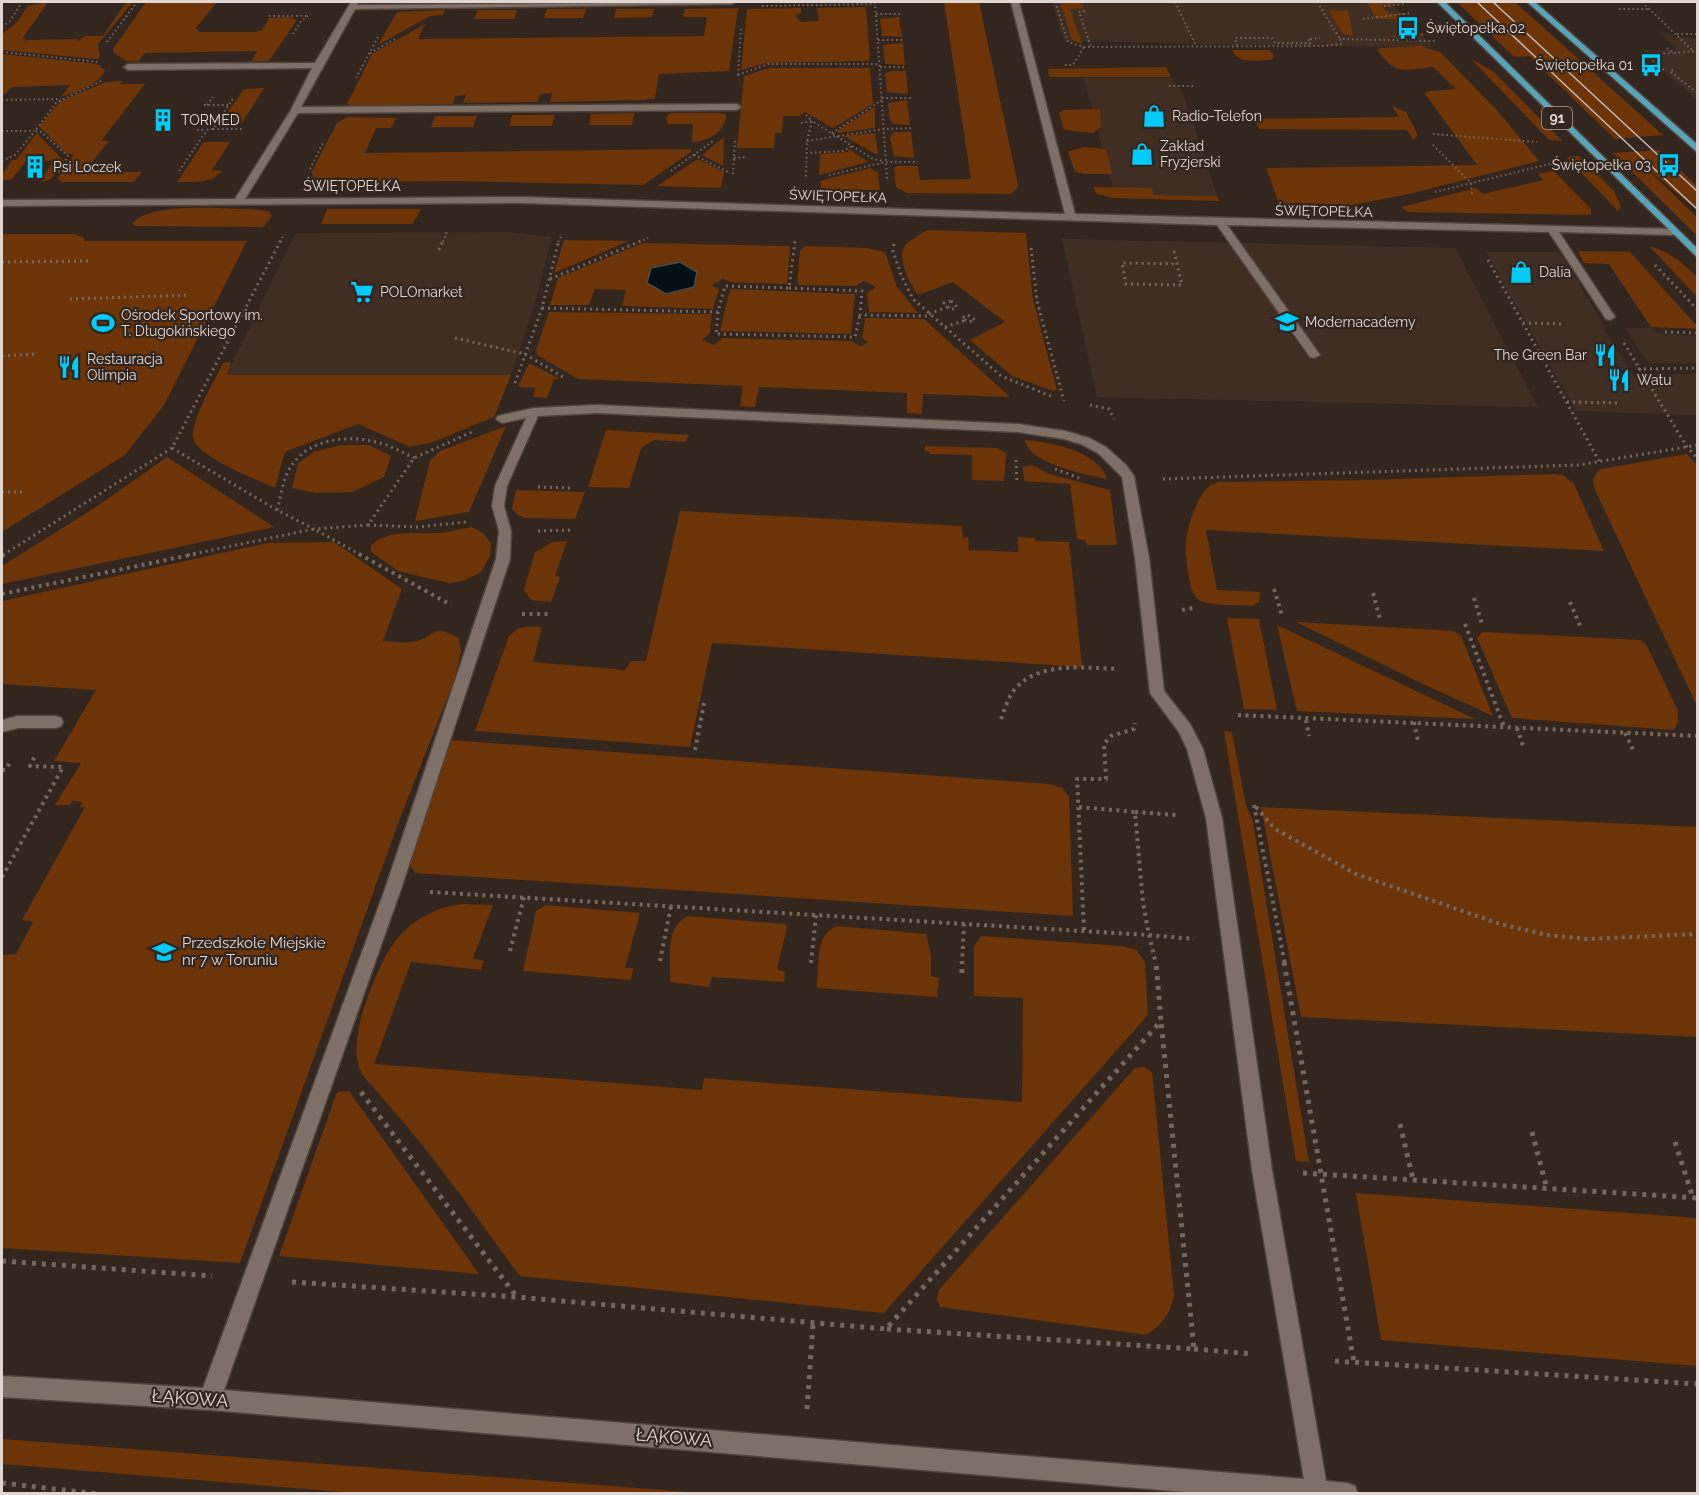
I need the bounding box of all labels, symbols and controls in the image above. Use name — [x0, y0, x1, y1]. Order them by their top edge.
bus stop icon: Świętopełka 02 — [1395, 15, 1421, 41]
place label: Świętopełka 02 — [1426, 19, 1525, 36]
bus stop icon: Świętopełka 01 — [1638, 52, 1664, 78]
place label: Świętopełka 01 — [1535, 56, 1633, 73]
shop icon: Radio-Telefon — [1141, 103, 1167, 129]
building icon: TORMED — [150, 107, 176, 133]
road number: 91 — [1542, 107, 1572, 129]
place label: Radio-Telefon — [1172, 108, 1262, 124]
place label: TORMED — [181, 112, 240, 128]
place label: Zakład Fryzjerski — [1160, 138, 1221, 170]
shop icon: Zakład Fryzjerski — [1129, 141, 1155, 167]
bus stop icon: Świętopełka 03 — [1656, 152, 1682, 178]
building icon: Psi Loczek — [22, 154, 48, 180]
place label: Świętopełka 03 — [1552, 156, 1651, 173]
place label: Psi Loczek — [53, 159, 122, 175]
street label: ŚWIĘTOPEŁKA — [303, 177, 401, 194]
street label: ŚWIĘTOPEŁKA — [789, 185, 888, 206]
street label: ŚWIĘTOPEŁKA — [1275, 201, 1373, 220]
shop icon: Dalia — [1508, 259, 1534, 285]
place label: Dalia — [1539, 264, 1571, 280]
supermarket icon: POLOmarket — [349, 279, 375, 305]
place label: POLOmarket — [380, 284, 463, 300]
place label: Ośrodek Sportowy im. T. Długokińskiego — [121, 307, 263, 339]
school or university icon: Modernacademy — [1274, 309, 1300, 335]
sports icon: Ośrodek Sportowy im. T. Długokińskiego — [90, 310, 116, 336]
place label: Modernacademy — [1305, 314, 1416, 330]
restaurant icon: The Green Bar — [1592, 342, 1618, 368]
place label: The Green Bar — [1494, 347, 1587, 363]
place label: Restauracja Olimpia — [87, 351, 163, 383]
restaurant icon: Restauracja Olimpia — [56, 354, 82, 380]
restaurant icon: Watu — [1606, 367, 1632, 393]
place label: Watu — [1637, 372, 1671, 388]
place label: Przedszkole Miejskie nr 7 w Toruniu — [182, 934, 326, 969]
school or university icon: Przedszkole Miejskie nr 7 w Toruniu — [151, 939, 177, 965]
street label: ŁĄKOWA — [151, 1385, 229, 1411]
street label: ŁĄKOWA — [635, 1423, 713, 1451]

